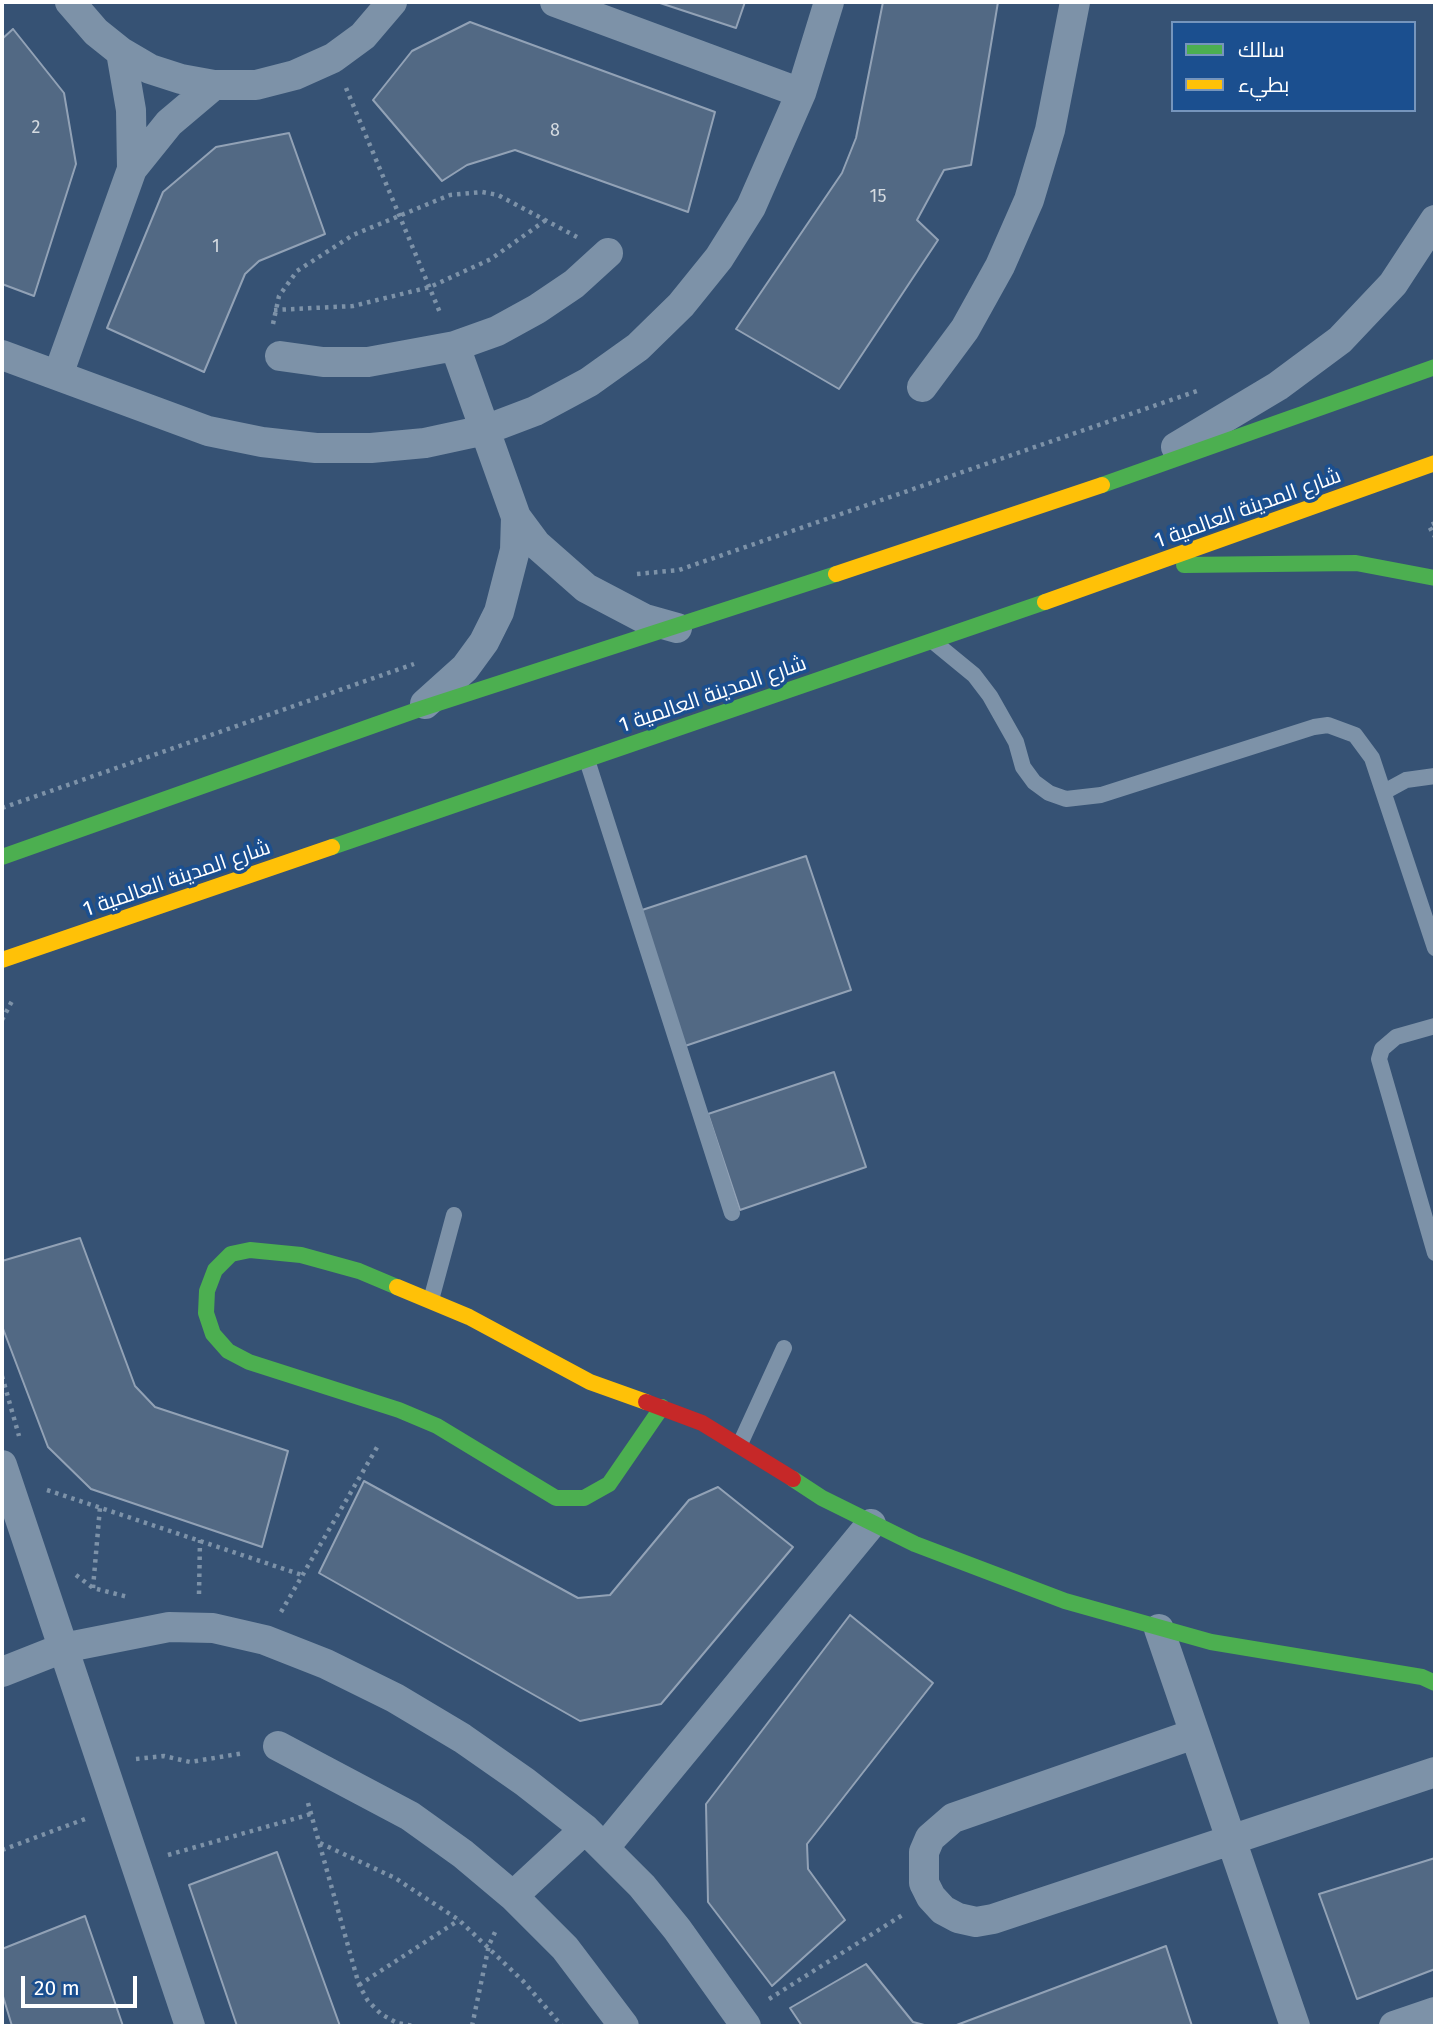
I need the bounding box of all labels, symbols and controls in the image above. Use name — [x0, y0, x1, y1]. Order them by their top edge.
legend — [1171, 21, 1416, 112]
text: سالك — [1238, 37, 1285, 63]
text: بطيء — [1238, 72, 1289, 98]
house number: 2 — [32, 117, 40, 139]
house number: 8 — [550, 120, 560, 142]
house number: 15 — [870, 186, 886, 208]
house number: 1 — [212, 236, 220, 258]
street label: شارع المدينة العالمية 1 — [1151, 464, 1345, 554]
street label: شارع المدينة العالمية 1 — [616, 651, 810, 739]
street label: شارع المدينة العالمية 1 — [80, 835, 274, 923]
scale bar — [24, 1962, 140, 2006]
text: 20 m — [34, 1975, 80, 2001]

